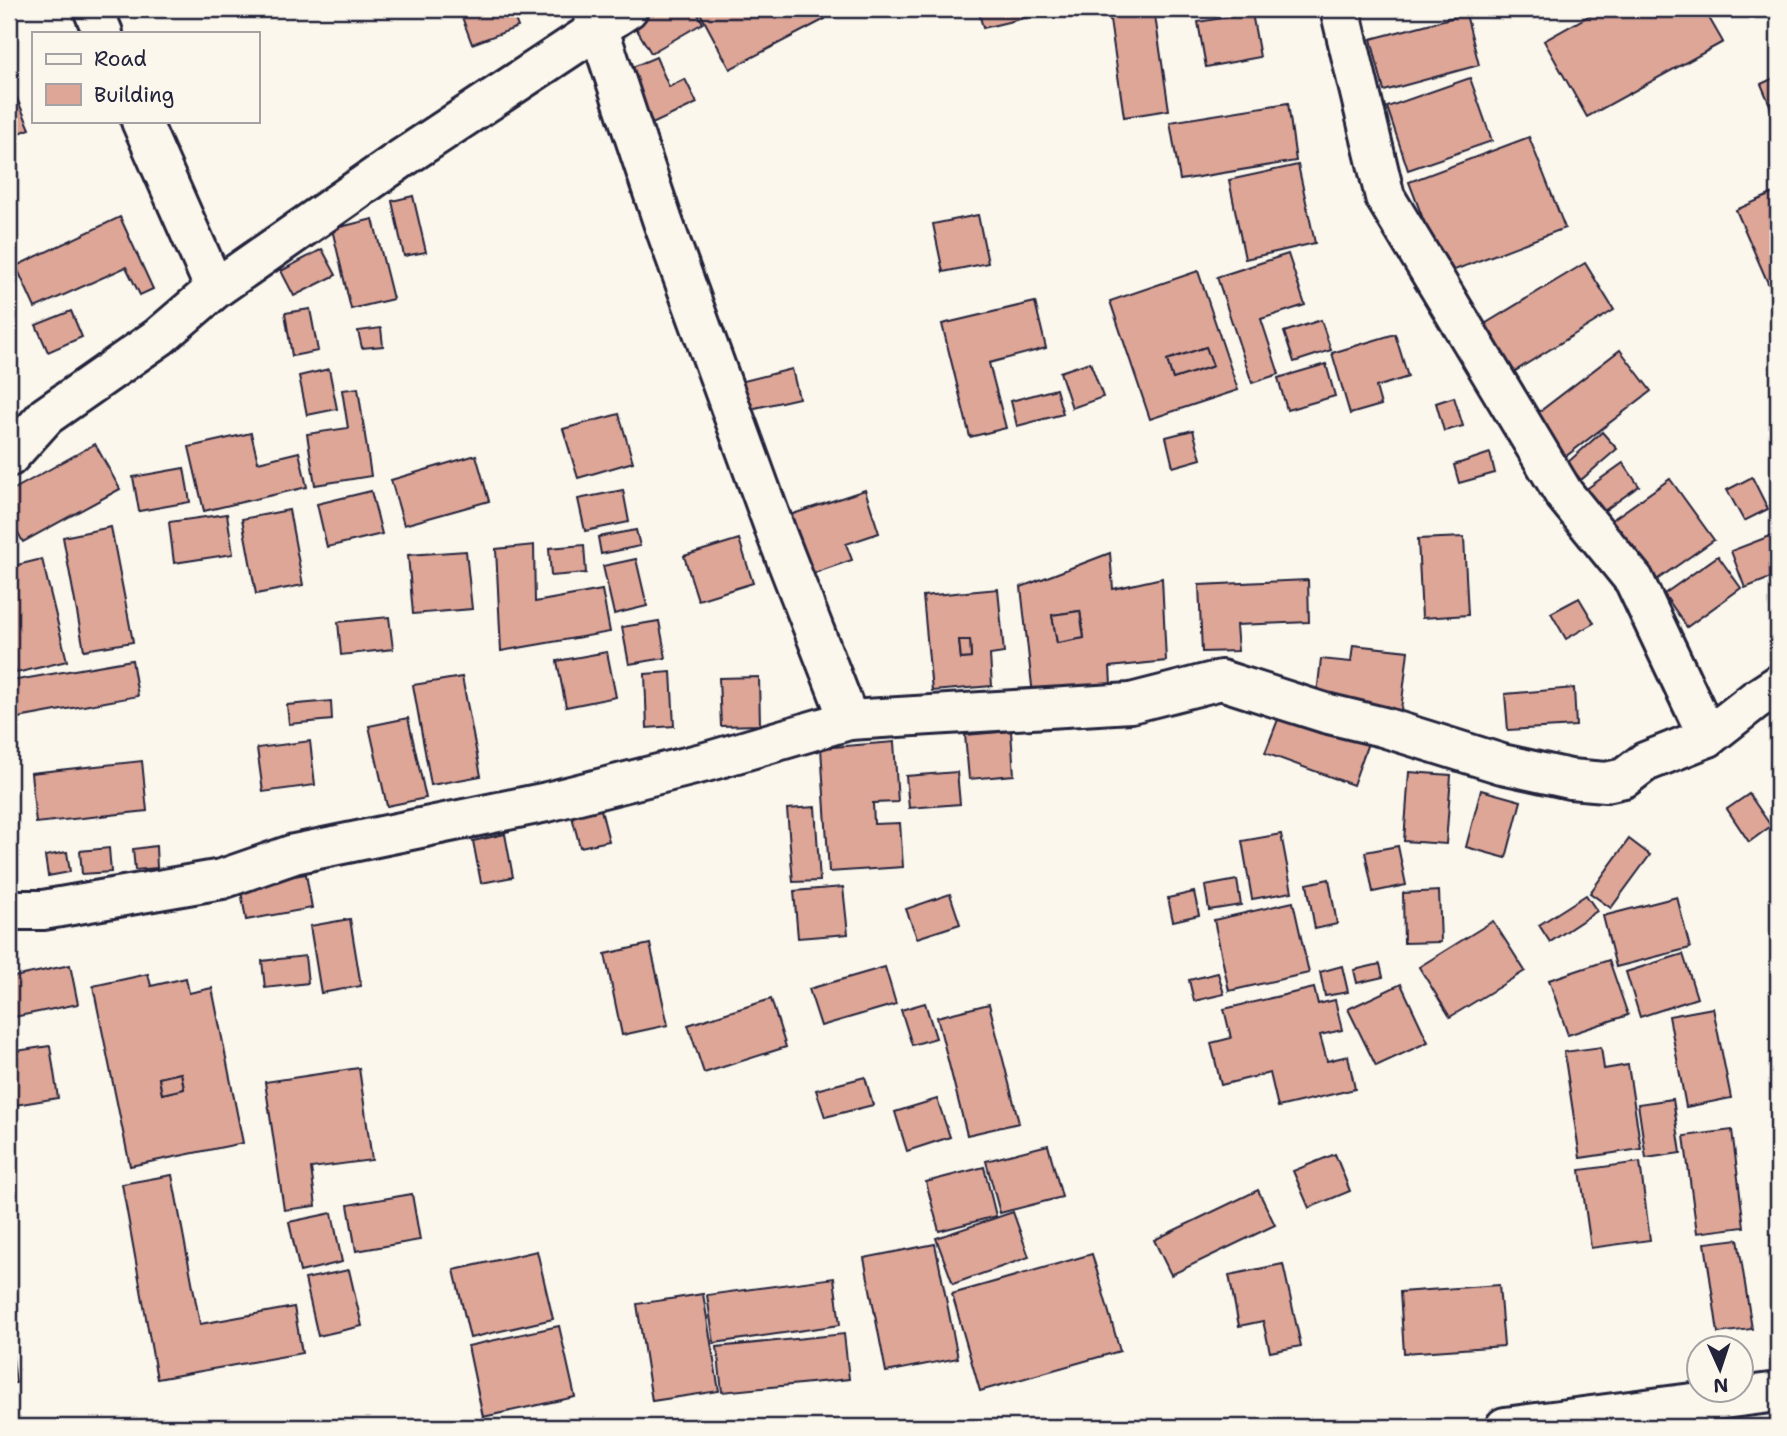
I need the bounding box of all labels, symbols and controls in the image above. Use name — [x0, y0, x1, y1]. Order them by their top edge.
legend — [32, 32, 259, 122]
text: Road — [94, 45, 147, 73]
text: Building — [94, 81, 174, 109]
north arrow — [1686, 1334, 1756, 1404]
text: N — [1713, 1373, 1729, 1398]

